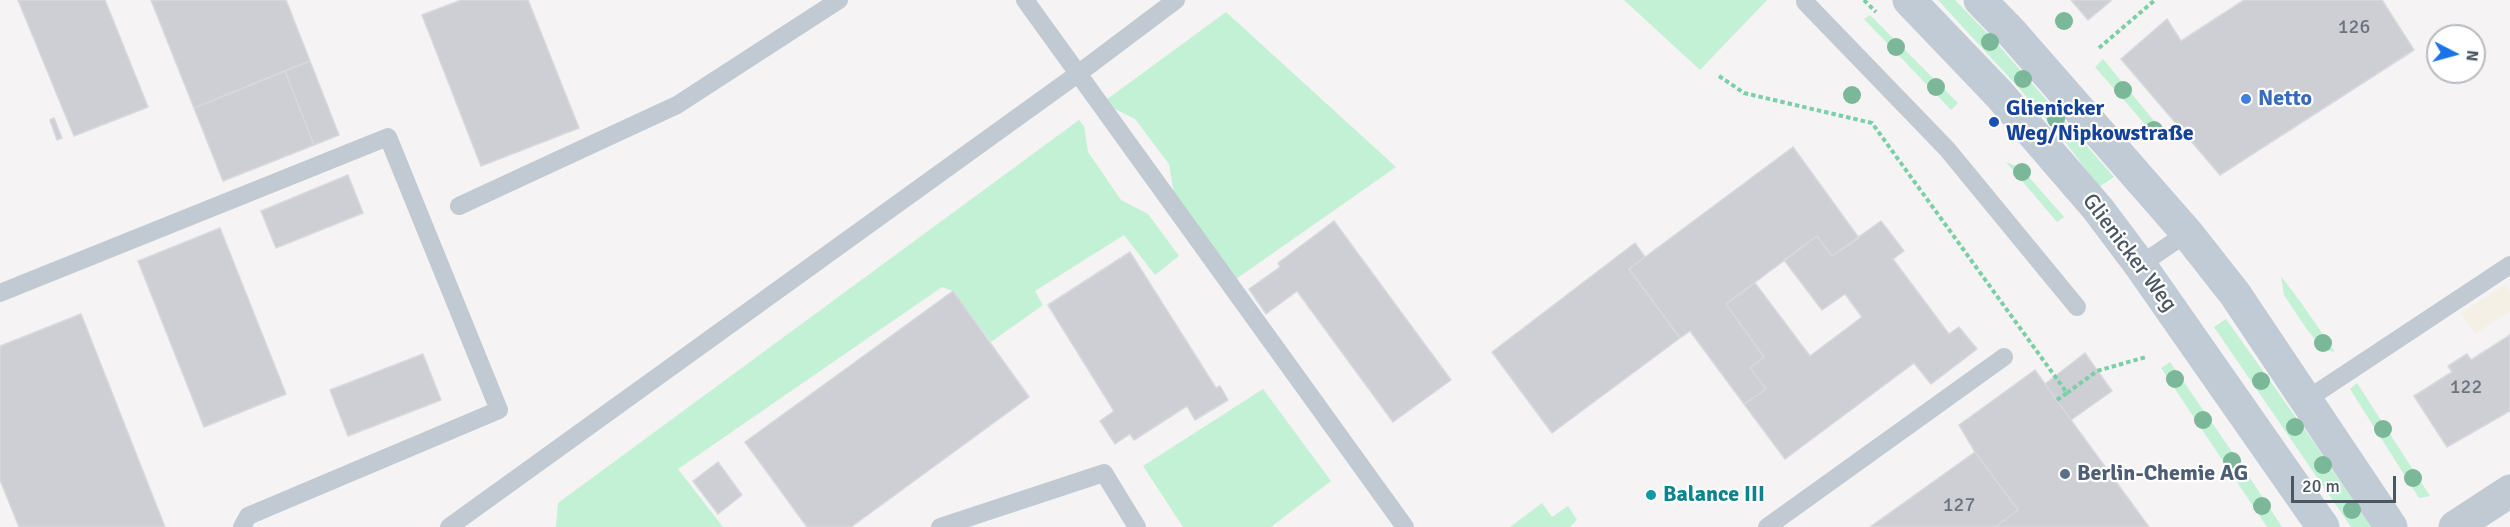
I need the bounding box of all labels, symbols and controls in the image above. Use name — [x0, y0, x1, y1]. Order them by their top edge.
house number: 126 — [2338, 16, 2370, 40]
north arrow — [2426, 24, 2486, 84]
text: N — [2461, 49, 2482, 62]
place label: Netto — [2258, 86, 2312, 112]
marker: Netto — [2239, 92, 2253, 106]
place label: Glienicker Weg/Nipkowstraße — [2006, 96, 2194, 148]
marker: Glienicker Weg/Nipkowstraße — [1987, 115, 2001, 129]
street label: Glienicker Weg — [2076, 189, 2182, 317]
house number: 122 — [2450, 376, 2482, 400]
place label: Berlin-Chemie AG — [2077, 461, 2248, 487]
scale bar — [2294, 464, 2399, 502]
marker: Berlin-Chemie AG — [2058, 467, 2072, 481]
text: 20 m — [2302, 475, 2340, 497]
place label: Balance III — [1663, 482, 1765, 508]
marker: Balance III — [1644, 488, 1658, 502]
house number: 127 — [1943, 494, 1975, 518]

